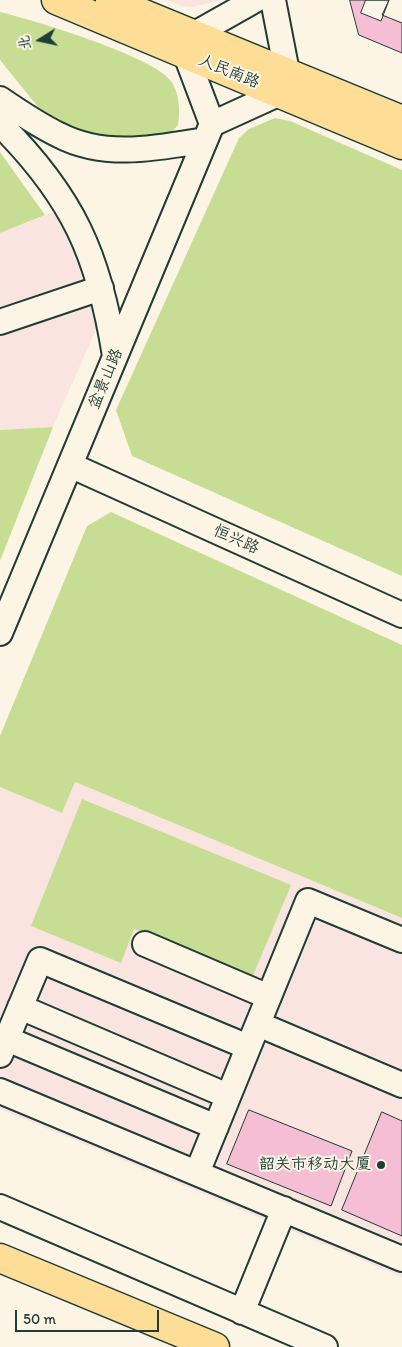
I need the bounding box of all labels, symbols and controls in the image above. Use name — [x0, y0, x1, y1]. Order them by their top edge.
north arrow — [15, 15, 65, 65]
text: 北 — [15, 34, 34, 51]
street label: 人民南路 — [196, 51, 262, 93]
street label: 盆景山路 — [85, 346, 127, 412]
street label: 恒兴路 — [210, 521, 262, 559]
place label: 韶关市移动大厦 — [259, 1155, 371, 1175]
marker: 韶关市移动大厦 — [375, 1159, 387, 1171]
scale bar — [18, 1300, 161, 1332]
text: 50 m — [23, 1310, 56, 1328]

